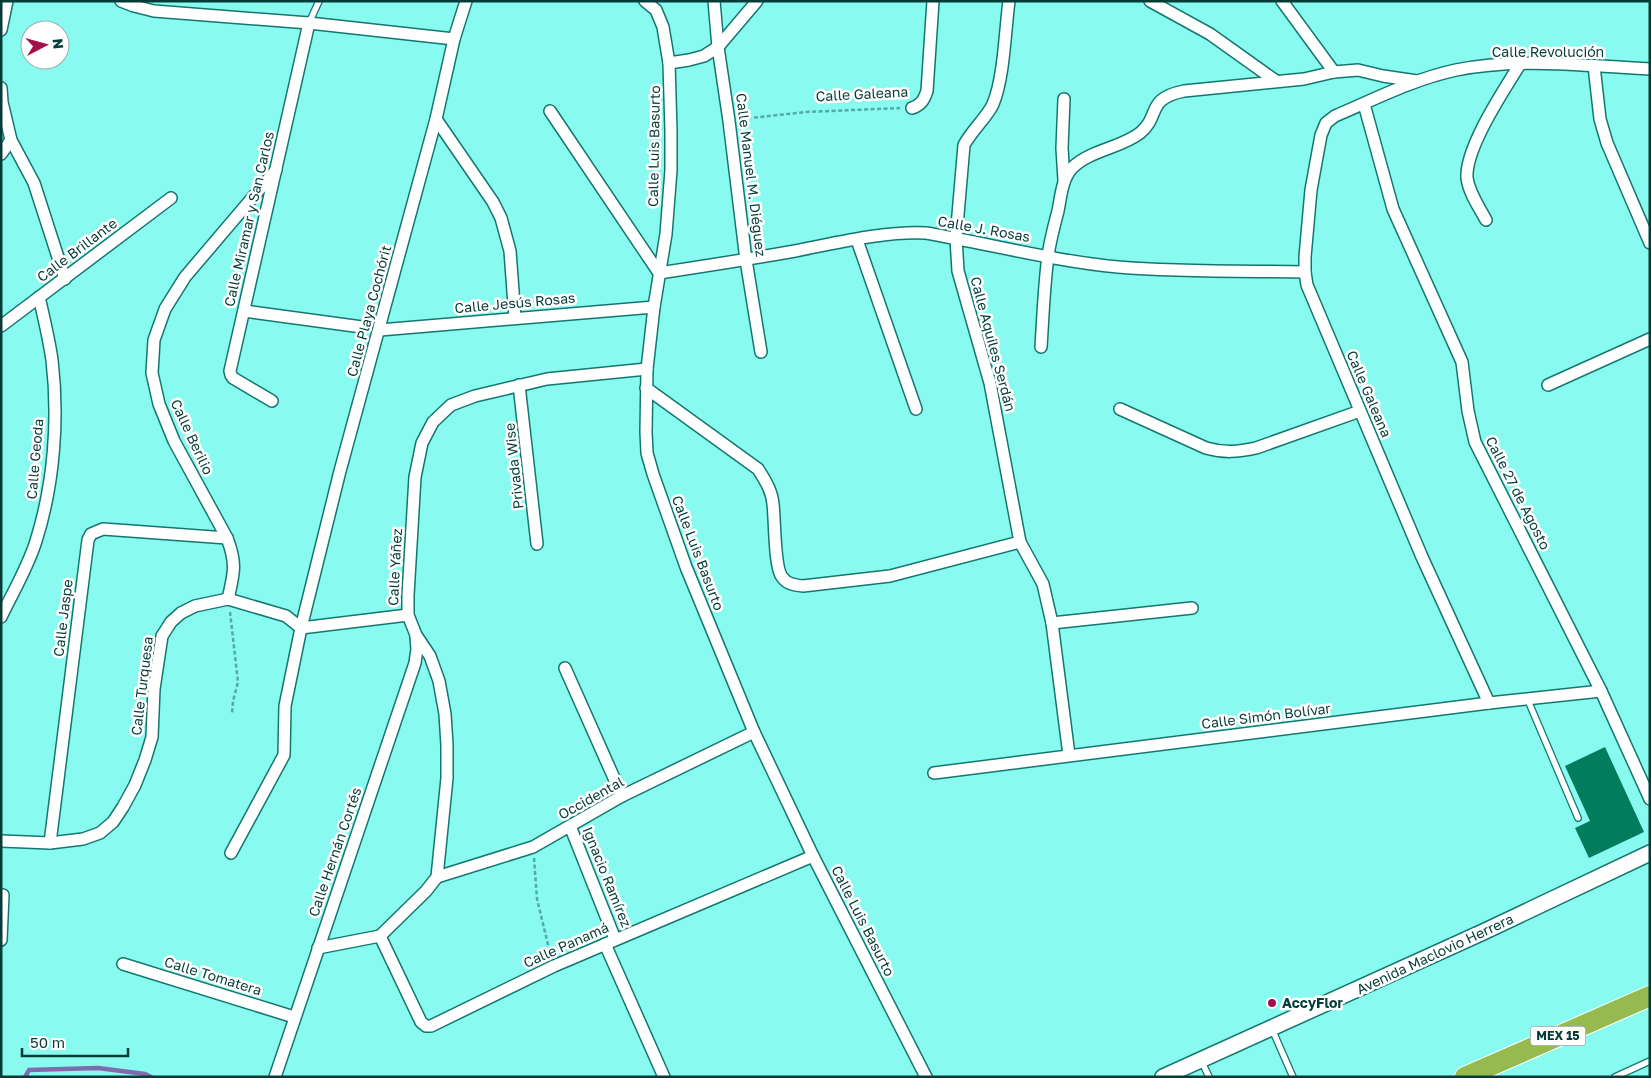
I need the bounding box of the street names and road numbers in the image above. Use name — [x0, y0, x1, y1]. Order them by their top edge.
street label: Calle Revolución — [1492, 43, 1604, 60]
street label: Calle Galeana — [815, 83, 909, 104]
street label: Calle Luis Basurto — [644, 85, 663, 207]
street label: Calle Manuel M. Diéguez — [733, 92, 770, 258]
street label: Calle Miramar y San Carlos — [220, 130, 277, 308]
street label: Calle J. Rosas — [937, 212, 1032, 245]
street label: Calle Brillante — [33, 214, 120, 285]
street label: Calle Playa Cochórit — [343, 243, 394, 378]
street label: Calle Aquiles Serdán — [967, 275, 1020, 413]
street label: Calle Jesús Rosas — [454, 289, 576, 316]
street label: Calle Galeana — [1344, 348, 1395, 440]
street label: Calle Berilio — [168, 396, 217, 477]
street label: Calle Geoda — [23, 418, 46, 500]
street label: Privada Wise — [501, 422, 526, 510]
street label: Calle 27 de Agosto — [1483, 433, 1554, 552]
street label: Calle Luis Basurto — [669, 493, 728, 613]
street label: Calle Yáñez — [384, 528, 405, 606]
street label: Calle Jaspe — [49, 578, 76, 658]
street label: Calle Turquesa — [127, 635, 156, 736]
street label: Calle Simón Bolívar — [1200, 699, 1332, 732]
street label: Occidental — [555, 773, 627, 823]
street label: Calle Hernán Cortés — [304, 785, 365, 919]
street label: Ignacio Ramírez — [580, 824, 635, 930]
street label: Calle Luis Basurto — [828, 863, 899, 979]
street label: Avenida Maclovio Herrera — [1354, 910, 1516, 997]
street label: Calle Panamá — [520, 918, 611, 971]
street label: Calle Tomatera — [162, 953, 264, 998]
road number: MEX 15 — [1530, 1026, 1586, 1046]

